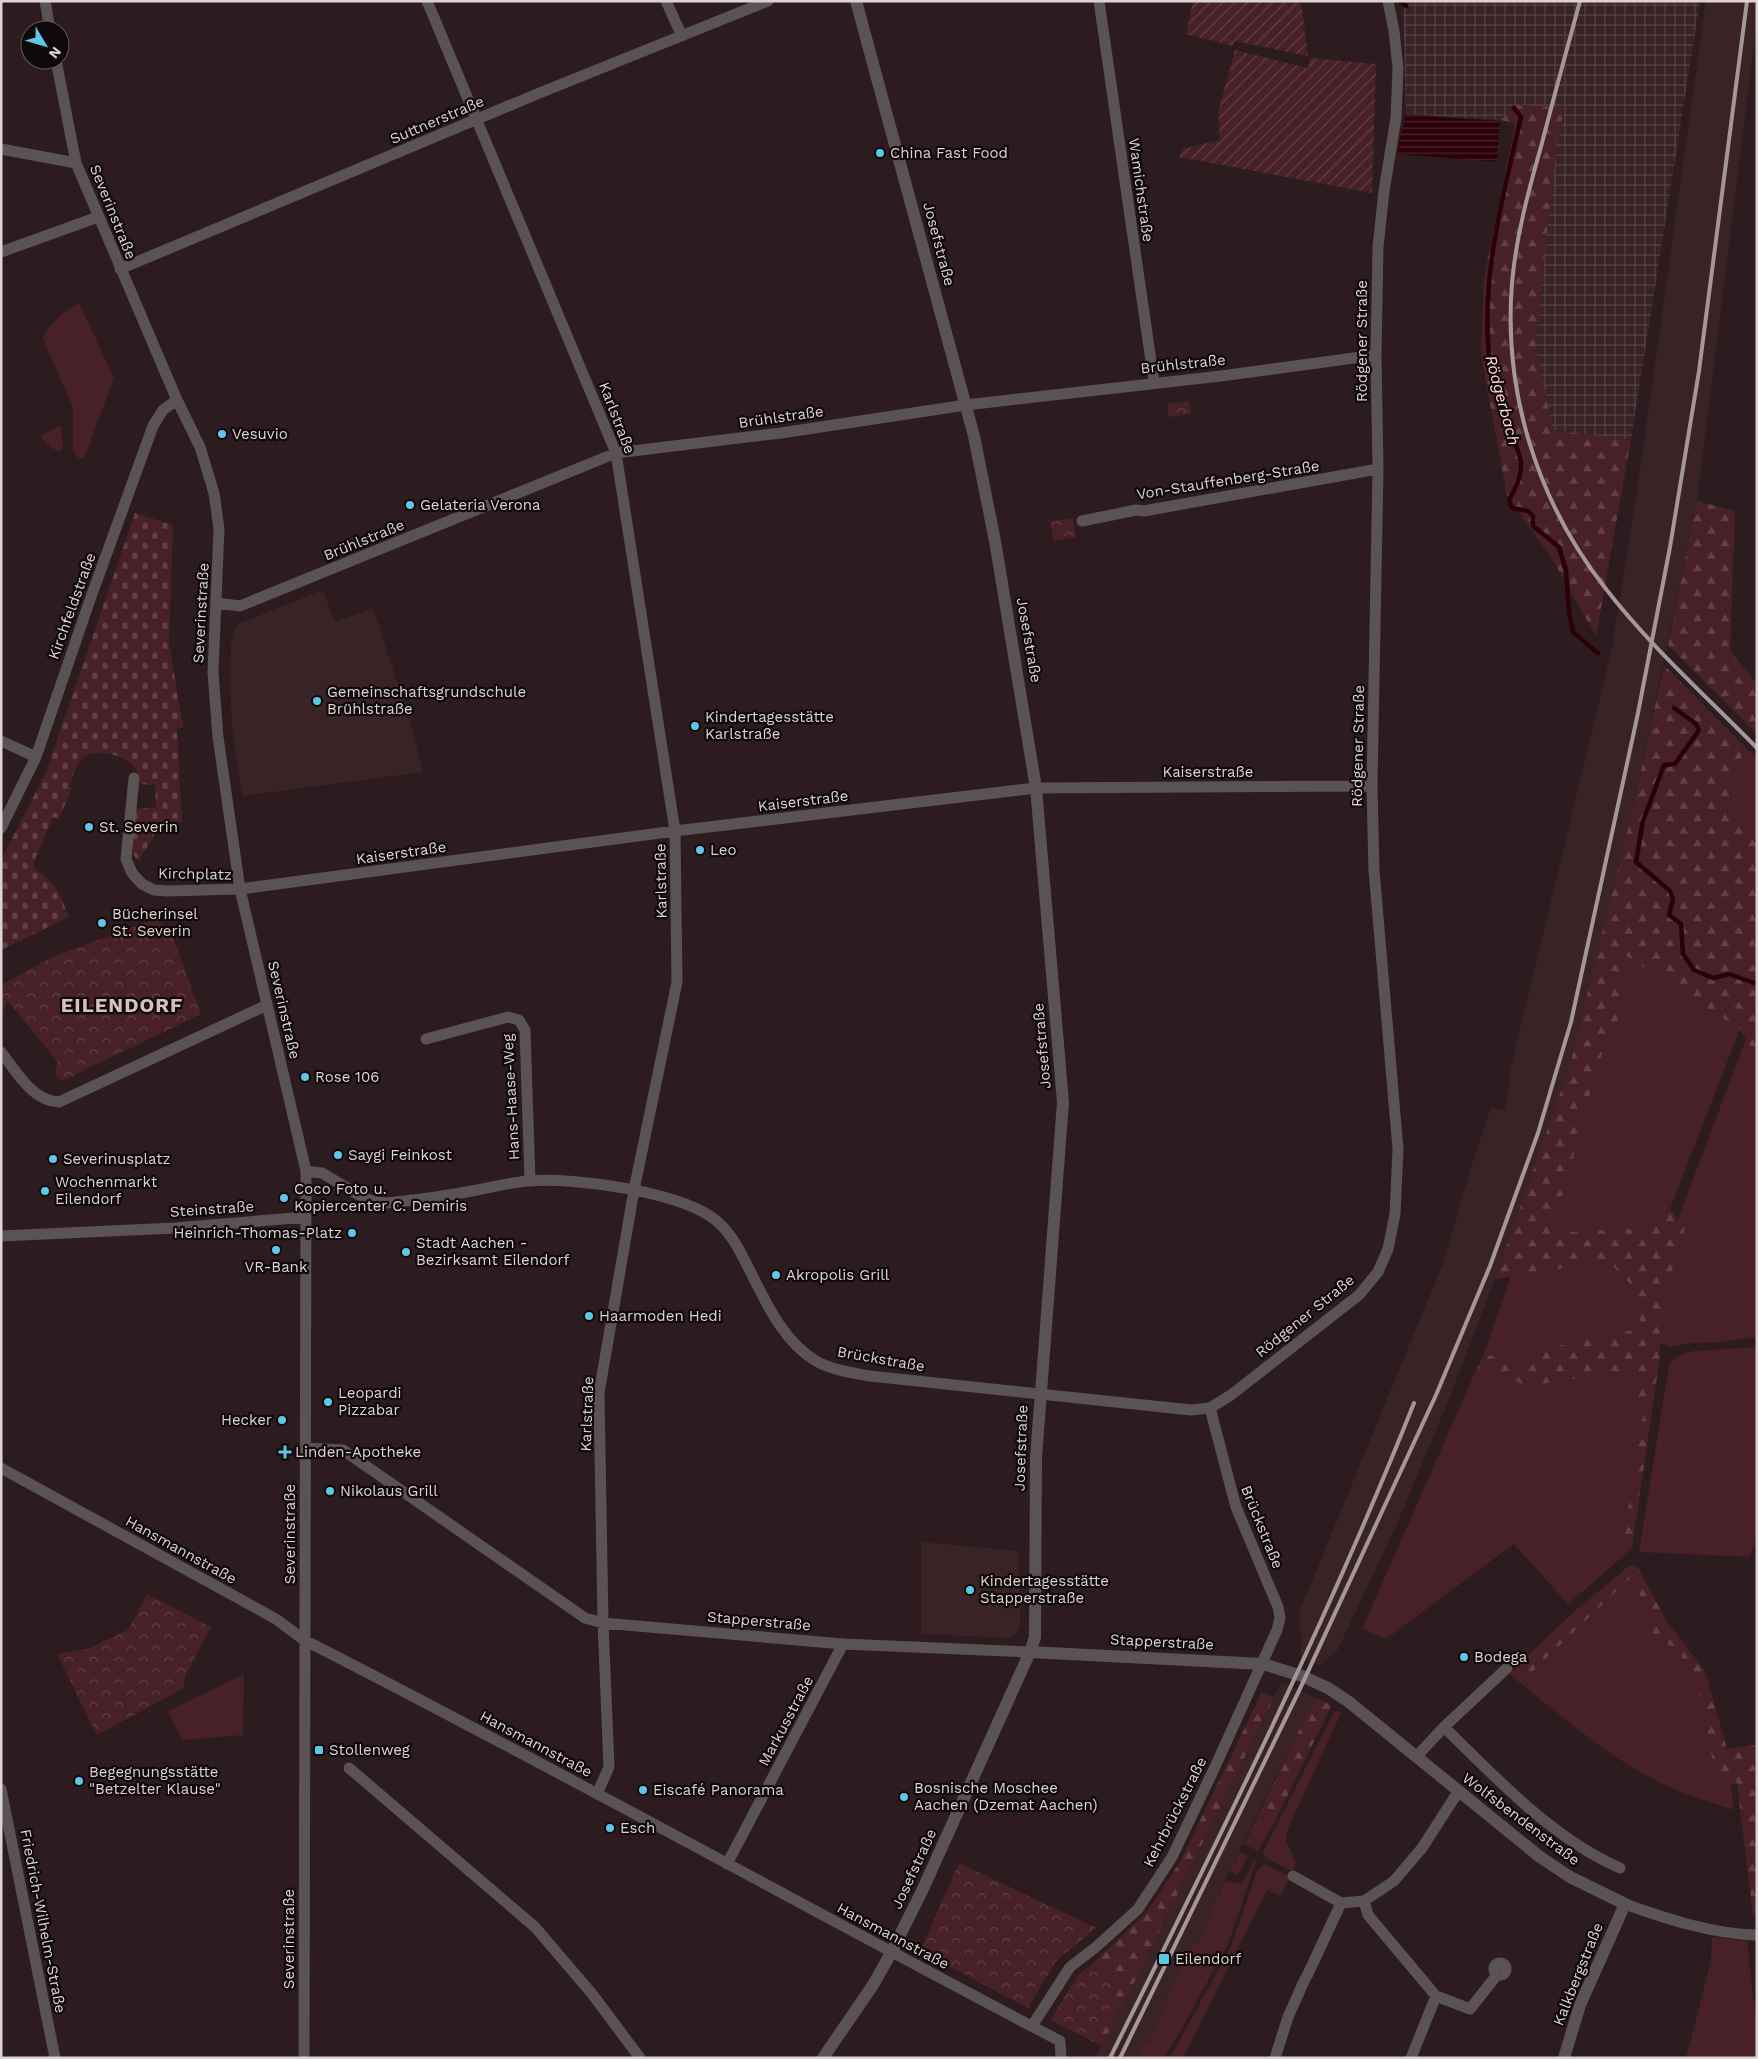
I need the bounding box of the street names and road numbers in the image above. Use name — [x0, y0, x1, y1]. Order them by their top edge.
street label: Suttnerstraße — [387, 92, 487, 148]
street label: Wamichstraße — [1125, 137, 1157, 243]
street label: Severinstraße — [86, 162, 140, 262]
street label: Josefstraße — [919, 200, 959, 288]
street label: Rödgener Straße — [1353, 280, 1371, 402]
street label: Brühlstraße — [1140, 351, 1226, 377]
street label: Karlstraße — [595, 380, 639, 456]
street label: Brühlstraße — [737, 402, 825, 432]
street label: Von-Stauffenberg-Straße — [1135, 457, 1321, 503]
street label: Brühlstraße — [321, 516, 407, 564]
street label: Kirchfeldstraße — [44, 550, 100, 662]
street label: Severinstraße — [189, 562, 213, 664]
street label: Josefstraße — [1013, 596, 1045, 684]
street label: Rödgener Straße — [1348, 685, 1368, 807]
street label: Kaiserstraße — [1163, 763, 1253, 781]
street label: Kaiserstraße — [757, 787, 849, 815]
street label: Kaiserstraße — [355, 838, 447, 868]
street label: Karlstraße — [651, 843, 671, 919]
street label: Kirchplatz — [158, 864, 232, 884]
street label: Severinstraße — [264, 959, 304, 1061]
street label: Josefstraße — [1029, 1002, 1055, 1090]
street label: Hans-Haase-Weg — [499, 1033, 523, 1161]
street label: Steinstraße — [169, 1197, 255, 1221]
street label: Rödgener Straße — [1252, 1271, 1358, 1361]
street label: Brückstraße — [836, 1342, 926, 1376]
street label: Karlstraße — [577, 1376, 597, 1452]
street label: Josefstraße — [1011, 1405, 1031, 1491]
street label: Brückstraße — [1237, 1483, 1287, 1571]
street label: Severinstraße — [281, 1484, 299, 1584]
street label: Hansmannstraße — [122, 1512, 240, 1588]
street label: Stapperstraße — [706, 1607, 812, 1635]
street label: Stapperstraße — [1110, 1630, 1214, 1654]
street label: Markusstraße — [755, 1673, 817, 1769]
street label: Hansmannstraße — [477, 1707, 595, 1781]
street label: Kehrbrückstraße — [1139, 1754, 1211, 1870]
street label: Wolfsbendenstraße — [1459, 1769, 1583, 1869]
street label: Josefstraße — [888, 1826, 940, 1912]
street label: Friedrich-Wilhelm-Straße — [16, 1828, 70, 2014]
street label: Severinstraße — [280, 1889, 298, 1989]
street label: Hansmannstraße — [834, 1899, 952, 1973]
street label: Kalkbergstraße — [1549, 1920, 1607, 2028]

